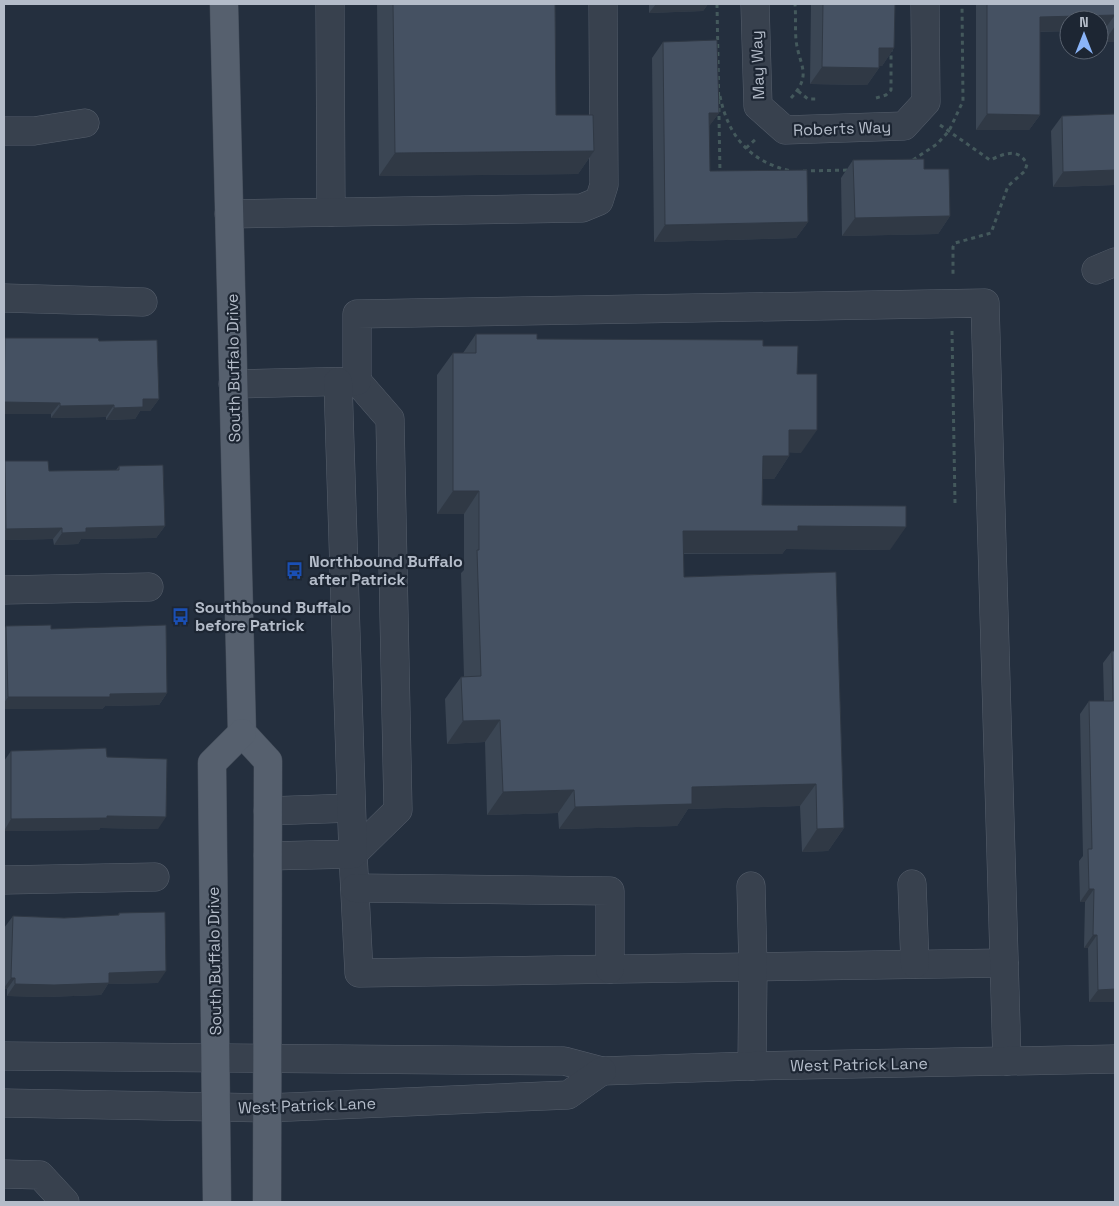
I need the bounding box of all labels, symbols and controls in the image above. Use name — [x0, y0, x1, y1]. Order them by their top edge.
north arrow — [1059, 10, 1109, 60]
text: N — [1079, 13, 1089, 31]
street label: May Way — [746, 30, 769, 100]
street label: Roberts Way — [793, 116, 891, 141]
street label: South Buffalo Drive — [222, 293, 245, 442]
place label: Northbound Buffalo after Patrick — [309, 551, 463, 590]
bus stop icon: Northbound Buffalo after Patrick — [285, 560, 305, 580]
place label: Southbound Buffalo before Patrick — [195, 597, 352, 636]
bus stop icon: Southbound Buffalo before Patrick — [171, 606, 191, 626]
street label: South Buffalo Drive — [203, 886, 226, 1035]
street label: West Patrick Lane — [790, 1053, 928, 1076]
street label: West Patrick Lane — [238, 1093, 376, 1118]

